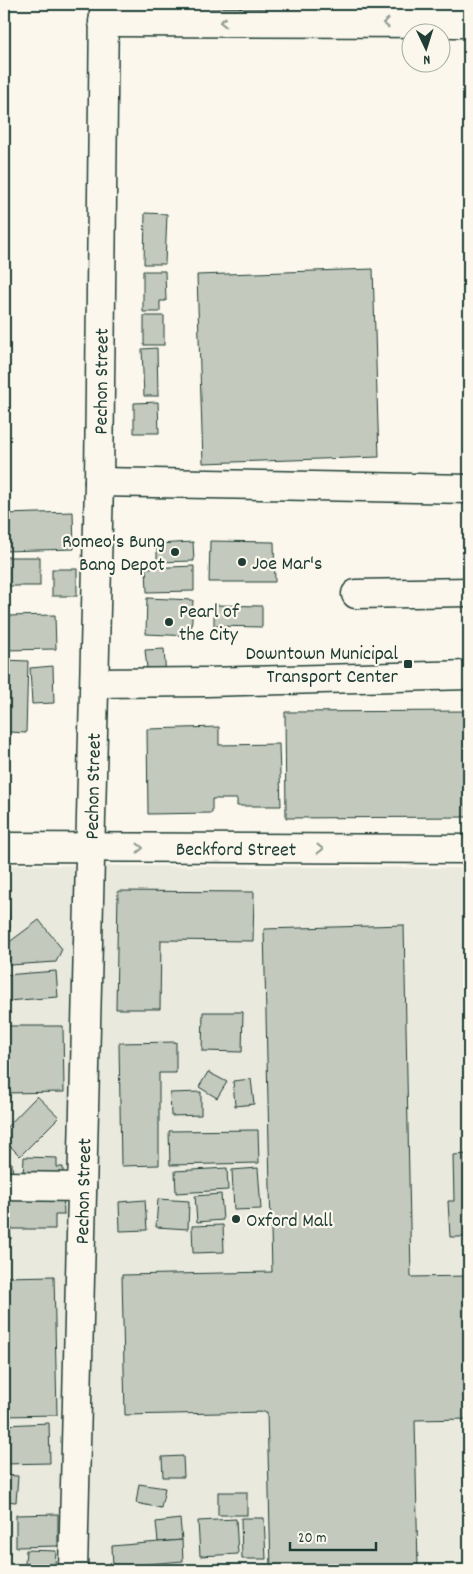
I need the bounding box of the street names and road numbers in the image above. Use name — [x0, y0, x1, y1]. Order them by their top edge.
street label: Pechon Street — [88, 328, 118, 435]
street label: Pechon Street — [79, 733, 110, 840]
street label: Beckford Street — [176, 837, 296, 865]
street label: Pechon Street — [70, 1138, 100, 1245]

